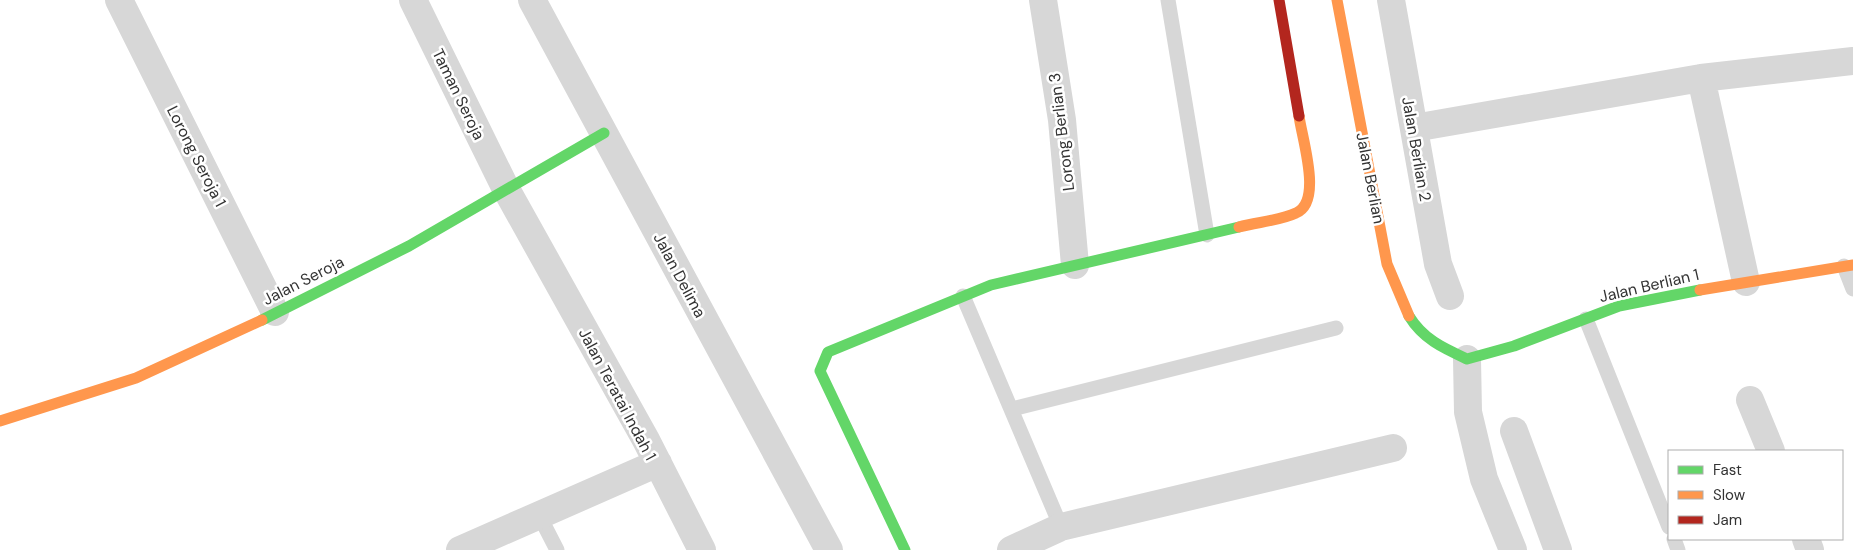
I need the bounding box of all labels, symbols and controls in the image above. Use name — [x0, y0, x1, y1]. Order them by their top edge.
street label: Taman Seroja — [427, 45, 490, 143]
street label: Lorong Berlian 3 — [1044, 72, 1079, 192]
street label: Jalan Berlian 2 — [1397, 95, 1436, 203]
street label: Lorong Seroja 1 — [162, 102, 231, 210]
street label: Jalan Berlian — [1351, 131, 1390, 225]
street label: Jalan Delima — [648, 229, 711, 321]
street label: Jalan Seroja — [259, 251, 347, 310]
street label: Jalan Berlian 1 — [1597, 264, 1701, 307]
street label: Jalan Teratai Indah 1 — [574, 325, 661, 464]
legend — [1668, 450, 1843, 540]
text: Fast — [1713, 460, 1742, 480]
text: Slow — [1713, 485, 1746, 505]
text: Jam — [1713, 510, 1742, 530]

